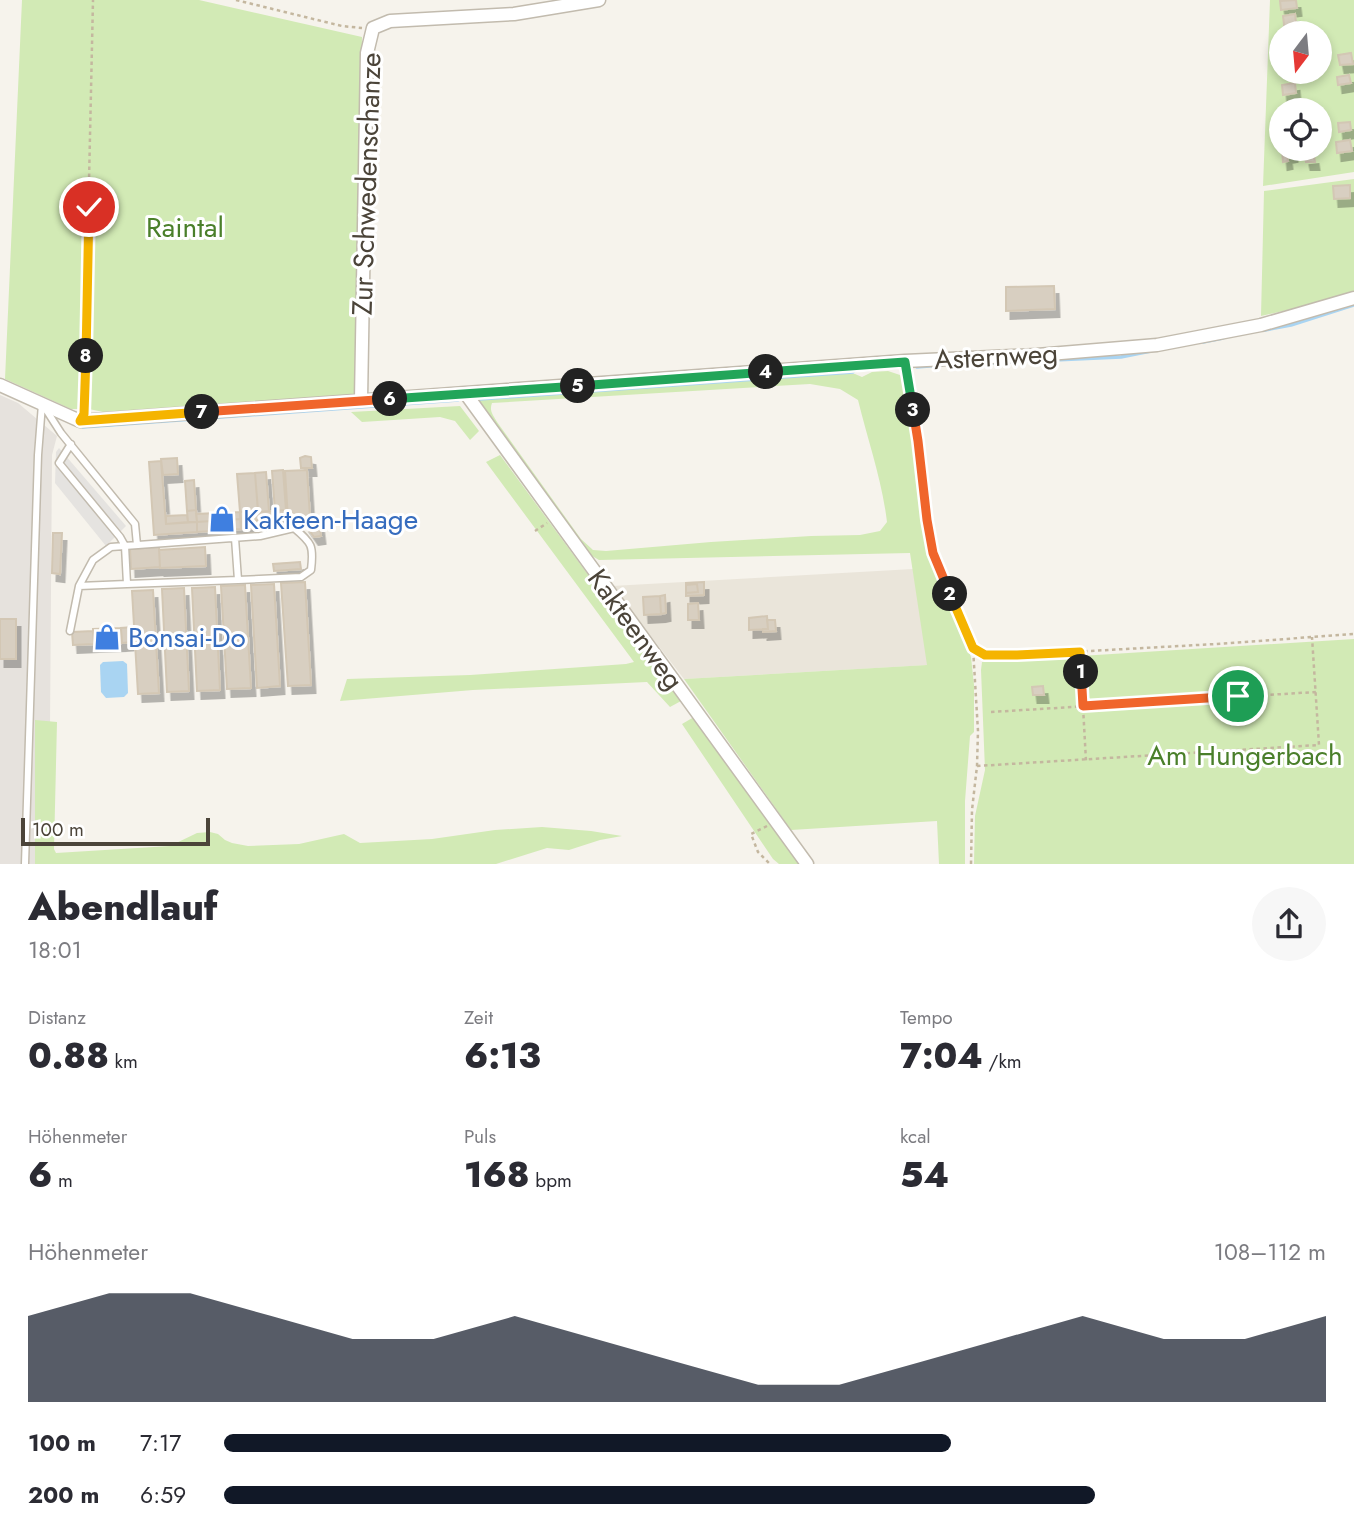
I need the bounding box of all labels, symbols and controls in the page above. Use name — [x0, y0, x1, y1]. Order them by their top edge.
north arrow — [1269, 21, 1332, 84]
map controls — [1269, 21, 1332, 161]
street label: Zur Schwedenschanze — [341, 52, 392, 316]
button: locate — [1269, 98, 1332, 161]
pin — [59, 177, 119, 237]
icon: check — [70, 188, 108, 226]
park label: Raintal — [146, 207, 224, 248]
street label: Asternweg — [933, 333, 1059, 380]
pin: 8 — [68, 338, 104, 374]
text: 8 — [80, 342, 91, 369]
pin: 4 — [748, 354, 784, 390]
text: 4 — [759, 358, 772, 385]
pin: 5 — [560, 368, 596, 404]
text: 5 — [571, 372, 584, 399]
pin: 6 — [372, 382, 408, 416]
text: 6 — [383, 385, 396, 412]
pin: 3 — [895, 392, 930, 428]
pin: 7 — [184, 394, 220, 430]
text: 3 — [907, 396, 918, 423]
text: 7 — [196, 398, 207, 425]
place label: Kakteen-Haage — [243, 499, 418, 540]
shop icon: Kakteen-Haage — [207, 504, 237, 534]
street label: Kakteenweg — [578, 560, 694, 698]
pin: 2 — [932, 576, 968, 612]
text: 2 — [943, 580, 956, 607]
place label: Bonsai-Do — [128, 617, 246, 658]
shop icon: Bonsai-Do — [92, 622, 122, 652]
pin: 1 — [1064, 654, 1098, 690]
text: 1 — [1076, 658, 1085, 685]
pin — [1208, 666, 1268, 726]
icon: arrive — [1219, 677, 1257, 715]
park label: Am Hungerbach — [1147, 735, 1343, 776]
scale bar — [21, 815, 210, 847]
text: 100 m — [32, 816, 84, 843]
text: Abendlauf — [28, 879, 218, 934]
button: share — [1252, 887, 1326, 961]
text: 18:01 — [28, 933, 82, 967]
text: Distanz — [28, 1004, 86, 1031]
text: Zeit — [464, 1004, 493, 1031]
text: Tempo — [900, 1004, 953, 1031]
text: 0.88 — [28, 1031, 109, 1081]
text: 6:13 — [464, 1031, 541, 1081]
text: 7:04 — [900, 1031, 983, 1081]
text: km — [109, 1048, 138, 1075]
text: /km — [983, 1048, 1022, 1075]
text: Höhenmeter — [28, 1123, 127, 1150]
text: Puls — [464, 1123, 496, 1150]
text: kcal — [900, 1123, 931, 1150]
text: 6 — [28, 1150, 52, 1200]
text: 168 — [464, 1150, 530, 1200]
text: 54 — [900, 1150, 949, 1200]
text: m — [52, 1167, 73, 1194]
text: bpm — [530, 1167, 572, 1194]
text: Höhenmeter — [28, 1235, 148, 1269]
text: 108–112 m — [1214, 1235, 1326, 1269]
text: 100 m — [28, 1426, 96, 1460]
text: 7:17 — [140, 1426, 181, 1460]
text: 200 m — [28, 1478, 99, 1512]
text: 6:59 — [140, 1478, 186, 1512]

